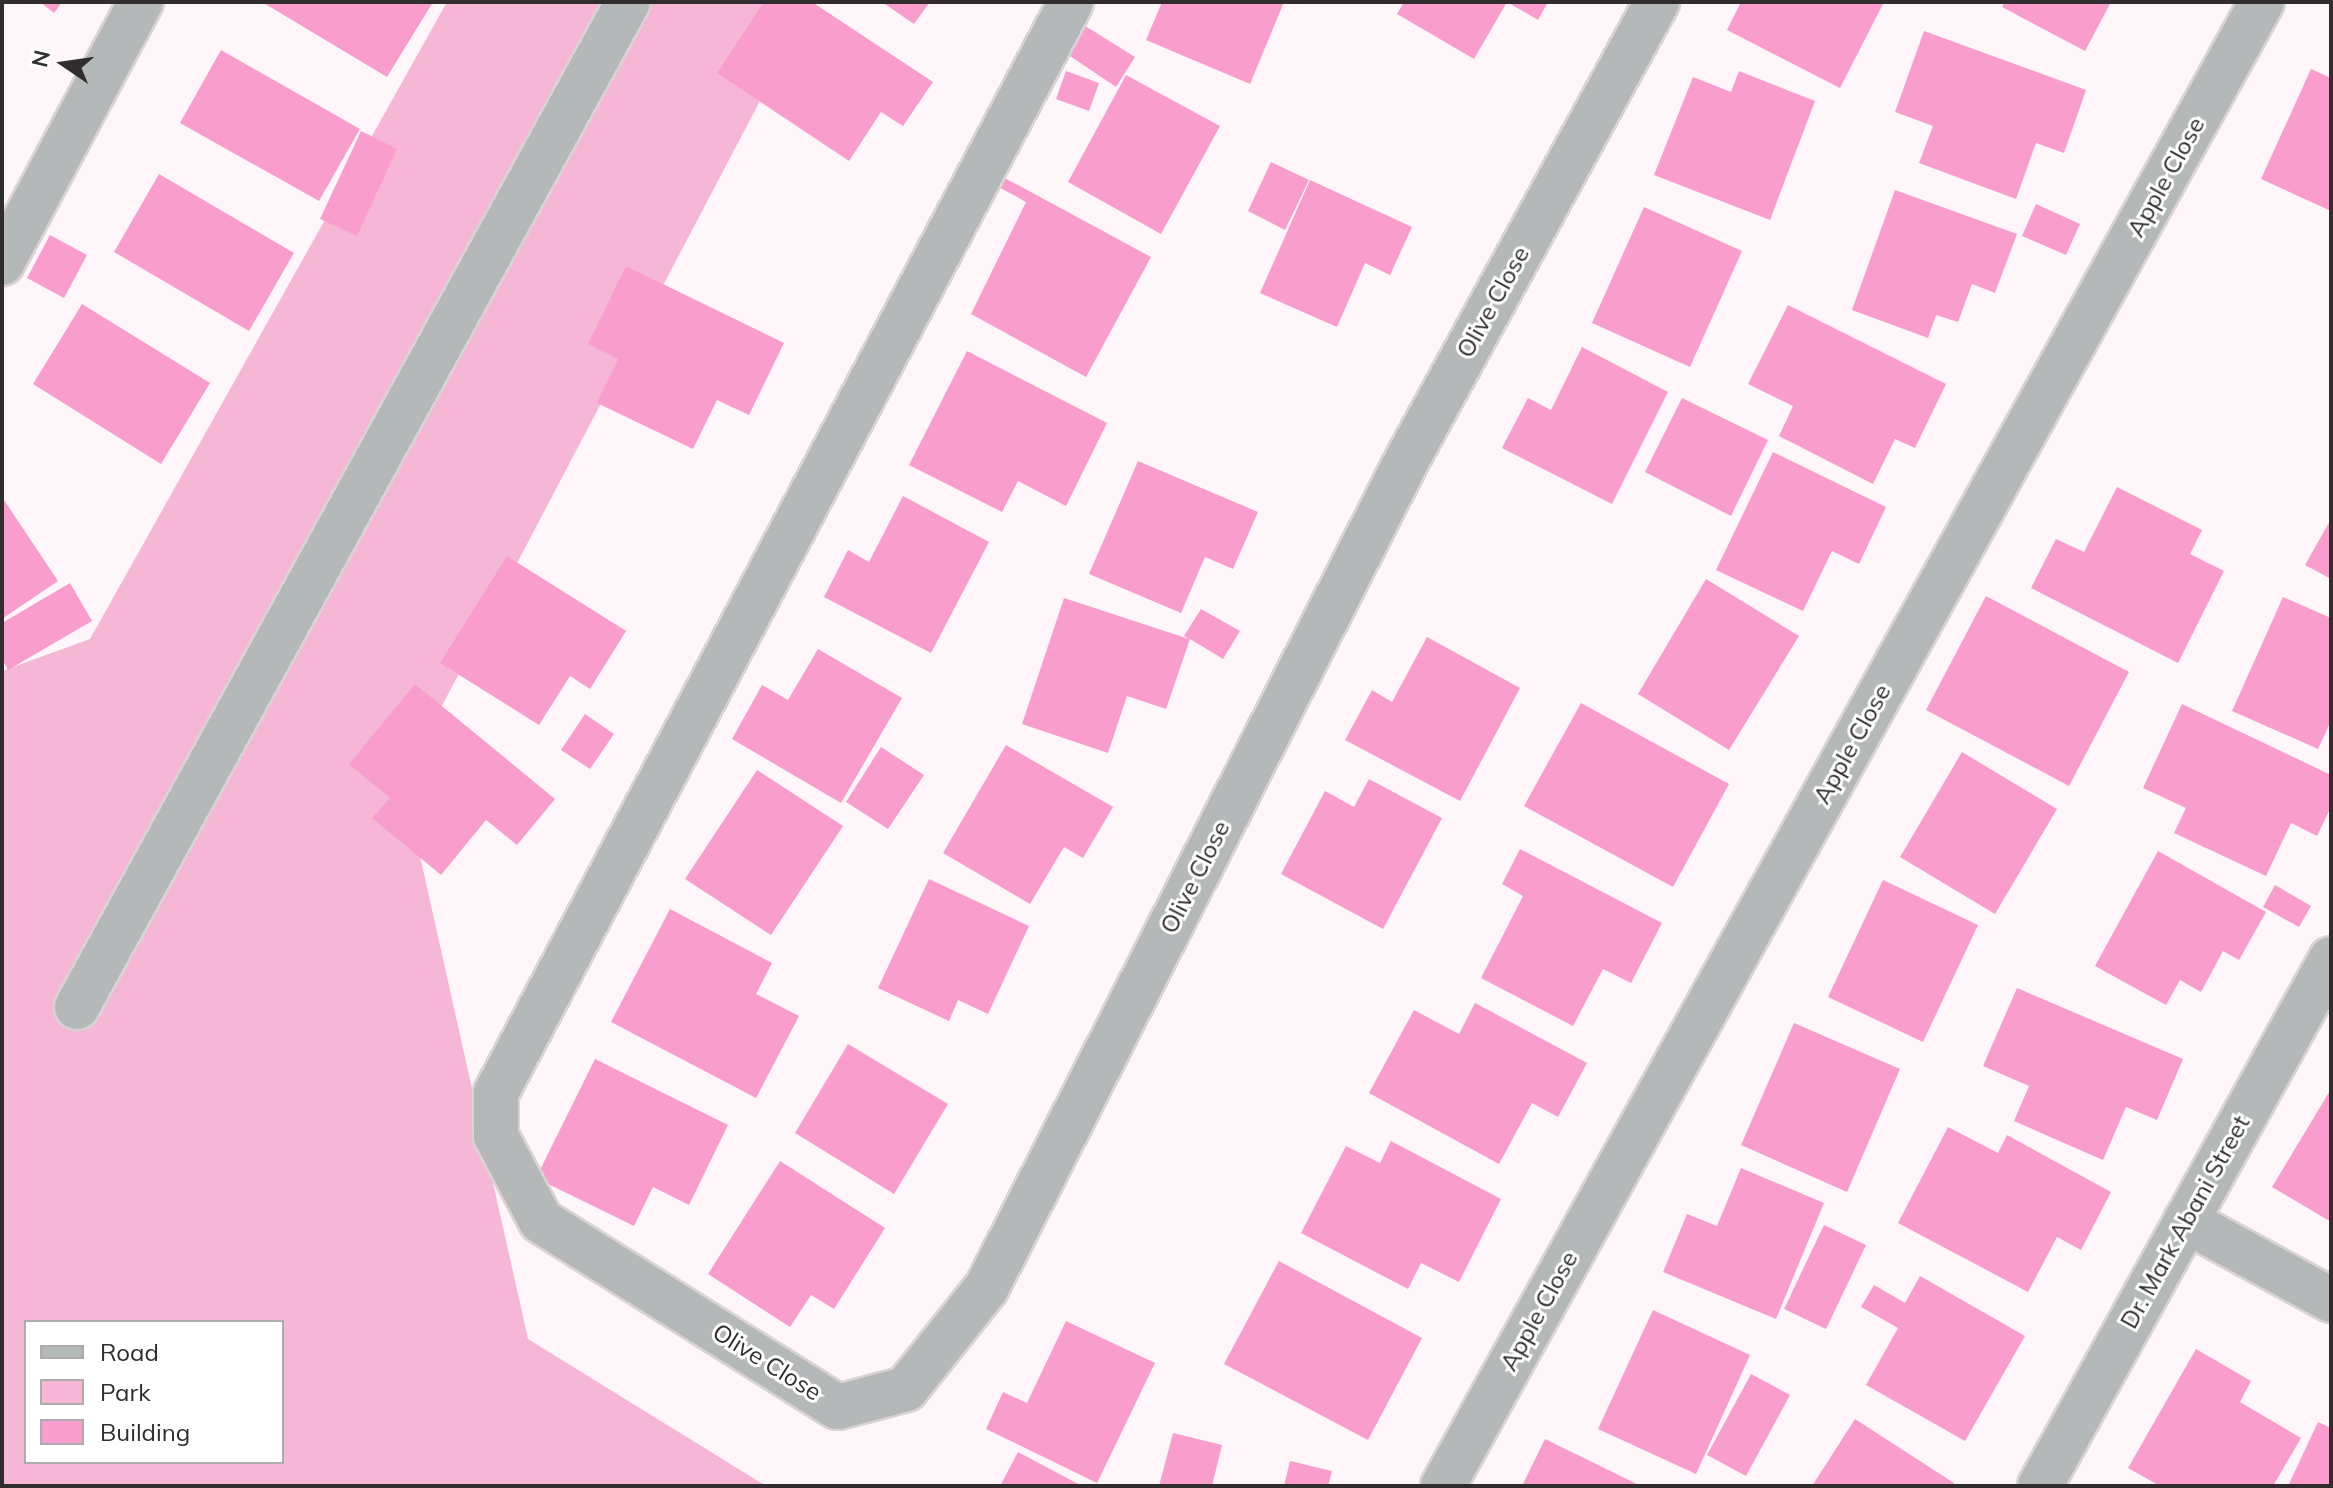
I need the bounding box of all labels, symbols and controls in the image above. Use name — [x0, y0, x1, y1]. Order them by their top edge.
north arrow — [24, 24, 104, 104]
text: N — [25, 47, 56, 70]
street label: Apple Close — [2121, 112, 2211, 242]
street label: Olive Close — [1451, 241, 1535, 363]
street label: Apple Close — [1807, 679, 1897, 809]
street label: Olive Close — [1154, 816, 1236, 938]
street label: Dr. Mark Abani Street — [2114, 1110, 2256, 1334]
street label: Apple Close — [1494, 1246, 1584, 1376]
street label: Olive Close — [707, 1317, 827, 1407]
legend — [24, 1320, 284, 1464]
text: Road — [100, 1337, 159, 1367]
text: Park — [100, 1377, 151, 1407]
text: Building — [100, 1417, 190, 1447]

